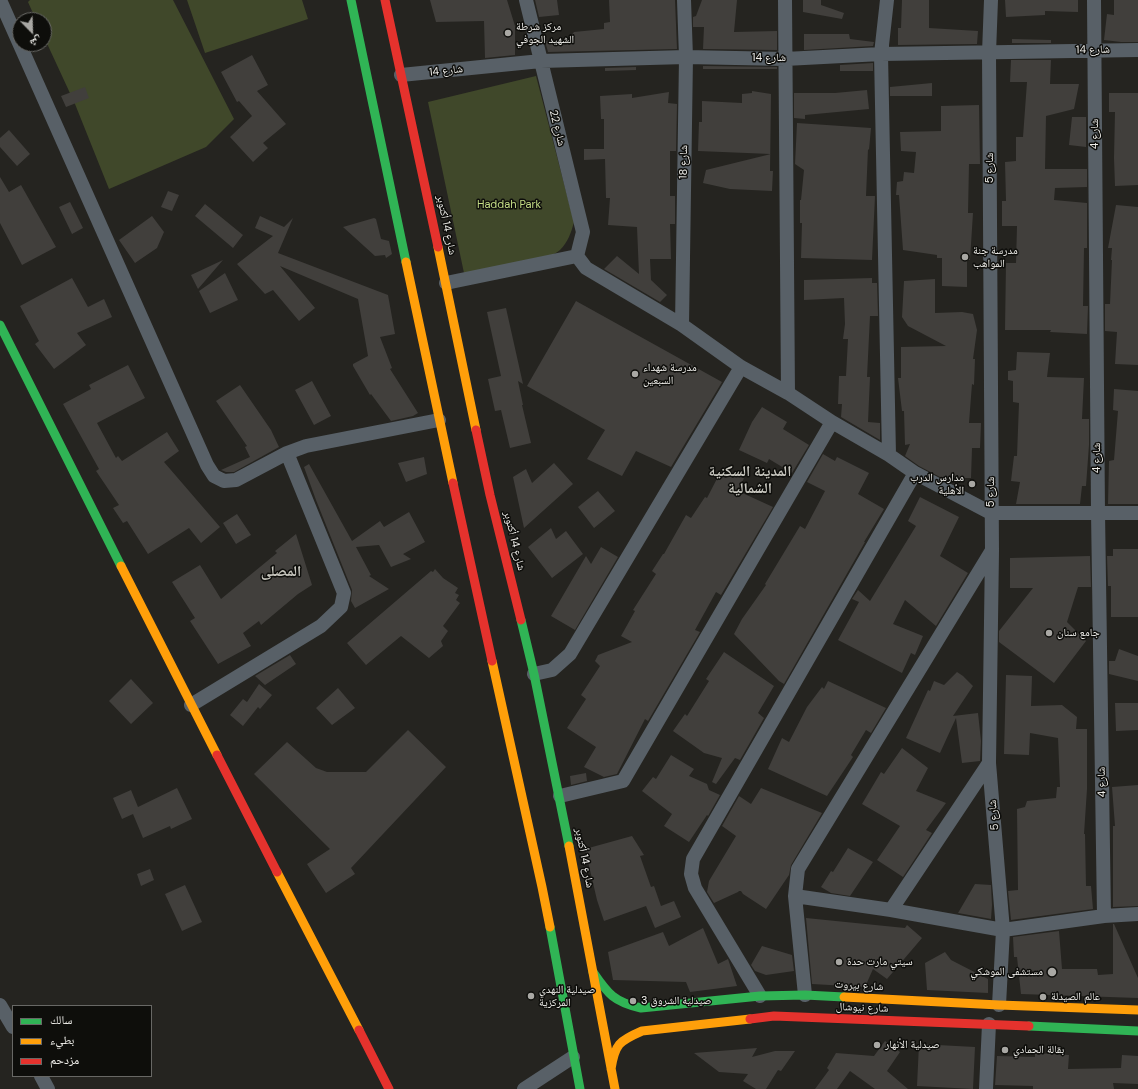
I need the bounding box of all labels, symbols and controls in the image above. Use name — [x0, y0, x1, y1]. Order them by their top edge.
north arrow — [12, 12, 52, 52]
place label: مركز شرطة الشهيد الجوفي — [516, 20, 574, 46]
marker: مركز شرطة الشهيد الجوفي — [503, 28, 513, 38]
text: ش — [28, 33, 44, 51]
street label: شارع 14 — [1076, 43, 1110, 57]
street label: شارع 14 — [752, 51, 786, 65]
street label: شارع 14 — [428, 63, 464, 79]
street label: شارع 22 — [546, 109, 568, 147]
street label: شارع 4 — [1088, 119, 1102, 149]
street label: شارع 18 — [677, 145, 691, 179]
street label: شارع 5 — [983, 153, 997, 183]
street label: شارع 14 أكتوبر — [433, 194, 459, 256]
park label: Haddah Park — [477, 198, 541, 212]
place label: مدرسة جنة المواهب — [973, 244, 1018, 270]
marker: مدرسة جنة المواهب — [960, 252, 970, 262]
place label: مدرسة شهداء السبعين — [643, 361, 697, 387]
marker: مدرسة شهداء السبعين — [630, 369, 640, 379]
street label: شارع 4 — [1090, 443, 1104, 473]
district label: المدينة السكنية الشمالية — [709, 463, 791, 498]
place label: مدارس الدرب الأهلية — [910, 471, 964, 497]
street label: شارع 5 — [984, 477, 998, 507]
marker: مدارس الدرب الأهلية — [967, 479, 977, 489]
street label: شارع 14 أكتوبر — [500, 510, 528, 572]
district label: المصلى — [261, 563, 301, 581]
place label: جامع سنان — [1057, 626, 1100, 640]
marker: جامع سنان — [1044, 628, 1054, 638]
street label: شارع 4 — [1095, 767, 1109, 797]
street label: شارع 5 — [986, 799, 1002, 831]
street label: شارع 14 أكتوبر — [572, 827, 596, 889]
place label: سيتي مارت حدة — [847, 955, 913, 969]
marker: سيتي مارت حدة — [834, 957, 844, 967]
place label: مستشفى الموشكي — [970, 965, 1043, 979]
marker: مستشفى الموشكي — [1046, 966, 1058, 978]
street label: شارع بيروت — [834, 978, 884, 994]
place label: صيدلية النهدي المركزية — [539, 983, 595, 1009]
place label: عالم الصيدلة — [1051, 990, 1100, 1004]
marker: صيدلية النهدي المركزية — [526, 991, 536, 1001]
marker: عالم الصيدلة — [1038, 992, 1048, 1002]
place label: صيدلية الشروق 3 — [641, 994, 711, 1008]
marker: صيدلية الشروق 3 — [628, 996, 638, 1006]
street label: شارع نيوشال — [836, 1000, 888, 1016]
legend — [12, 1005, 152, 1077]
text: سالك — [50, 1012, 72, 1028]
text: بطيء — [50, 1032, 74, 1048]
place label: صيدلية الأنهار — [885, 1038, 940, 1052]
marker: صيدلية الأنهار — [872, 1040, 882, 1050]
place label: بقالة الحمادي — [1013, 1043, 1064, 1057]
marker: بقالة الحمادي — [1000, 1045, 1010, 1055]
text: مزدحم — [50, 1052, 79, 1068]

